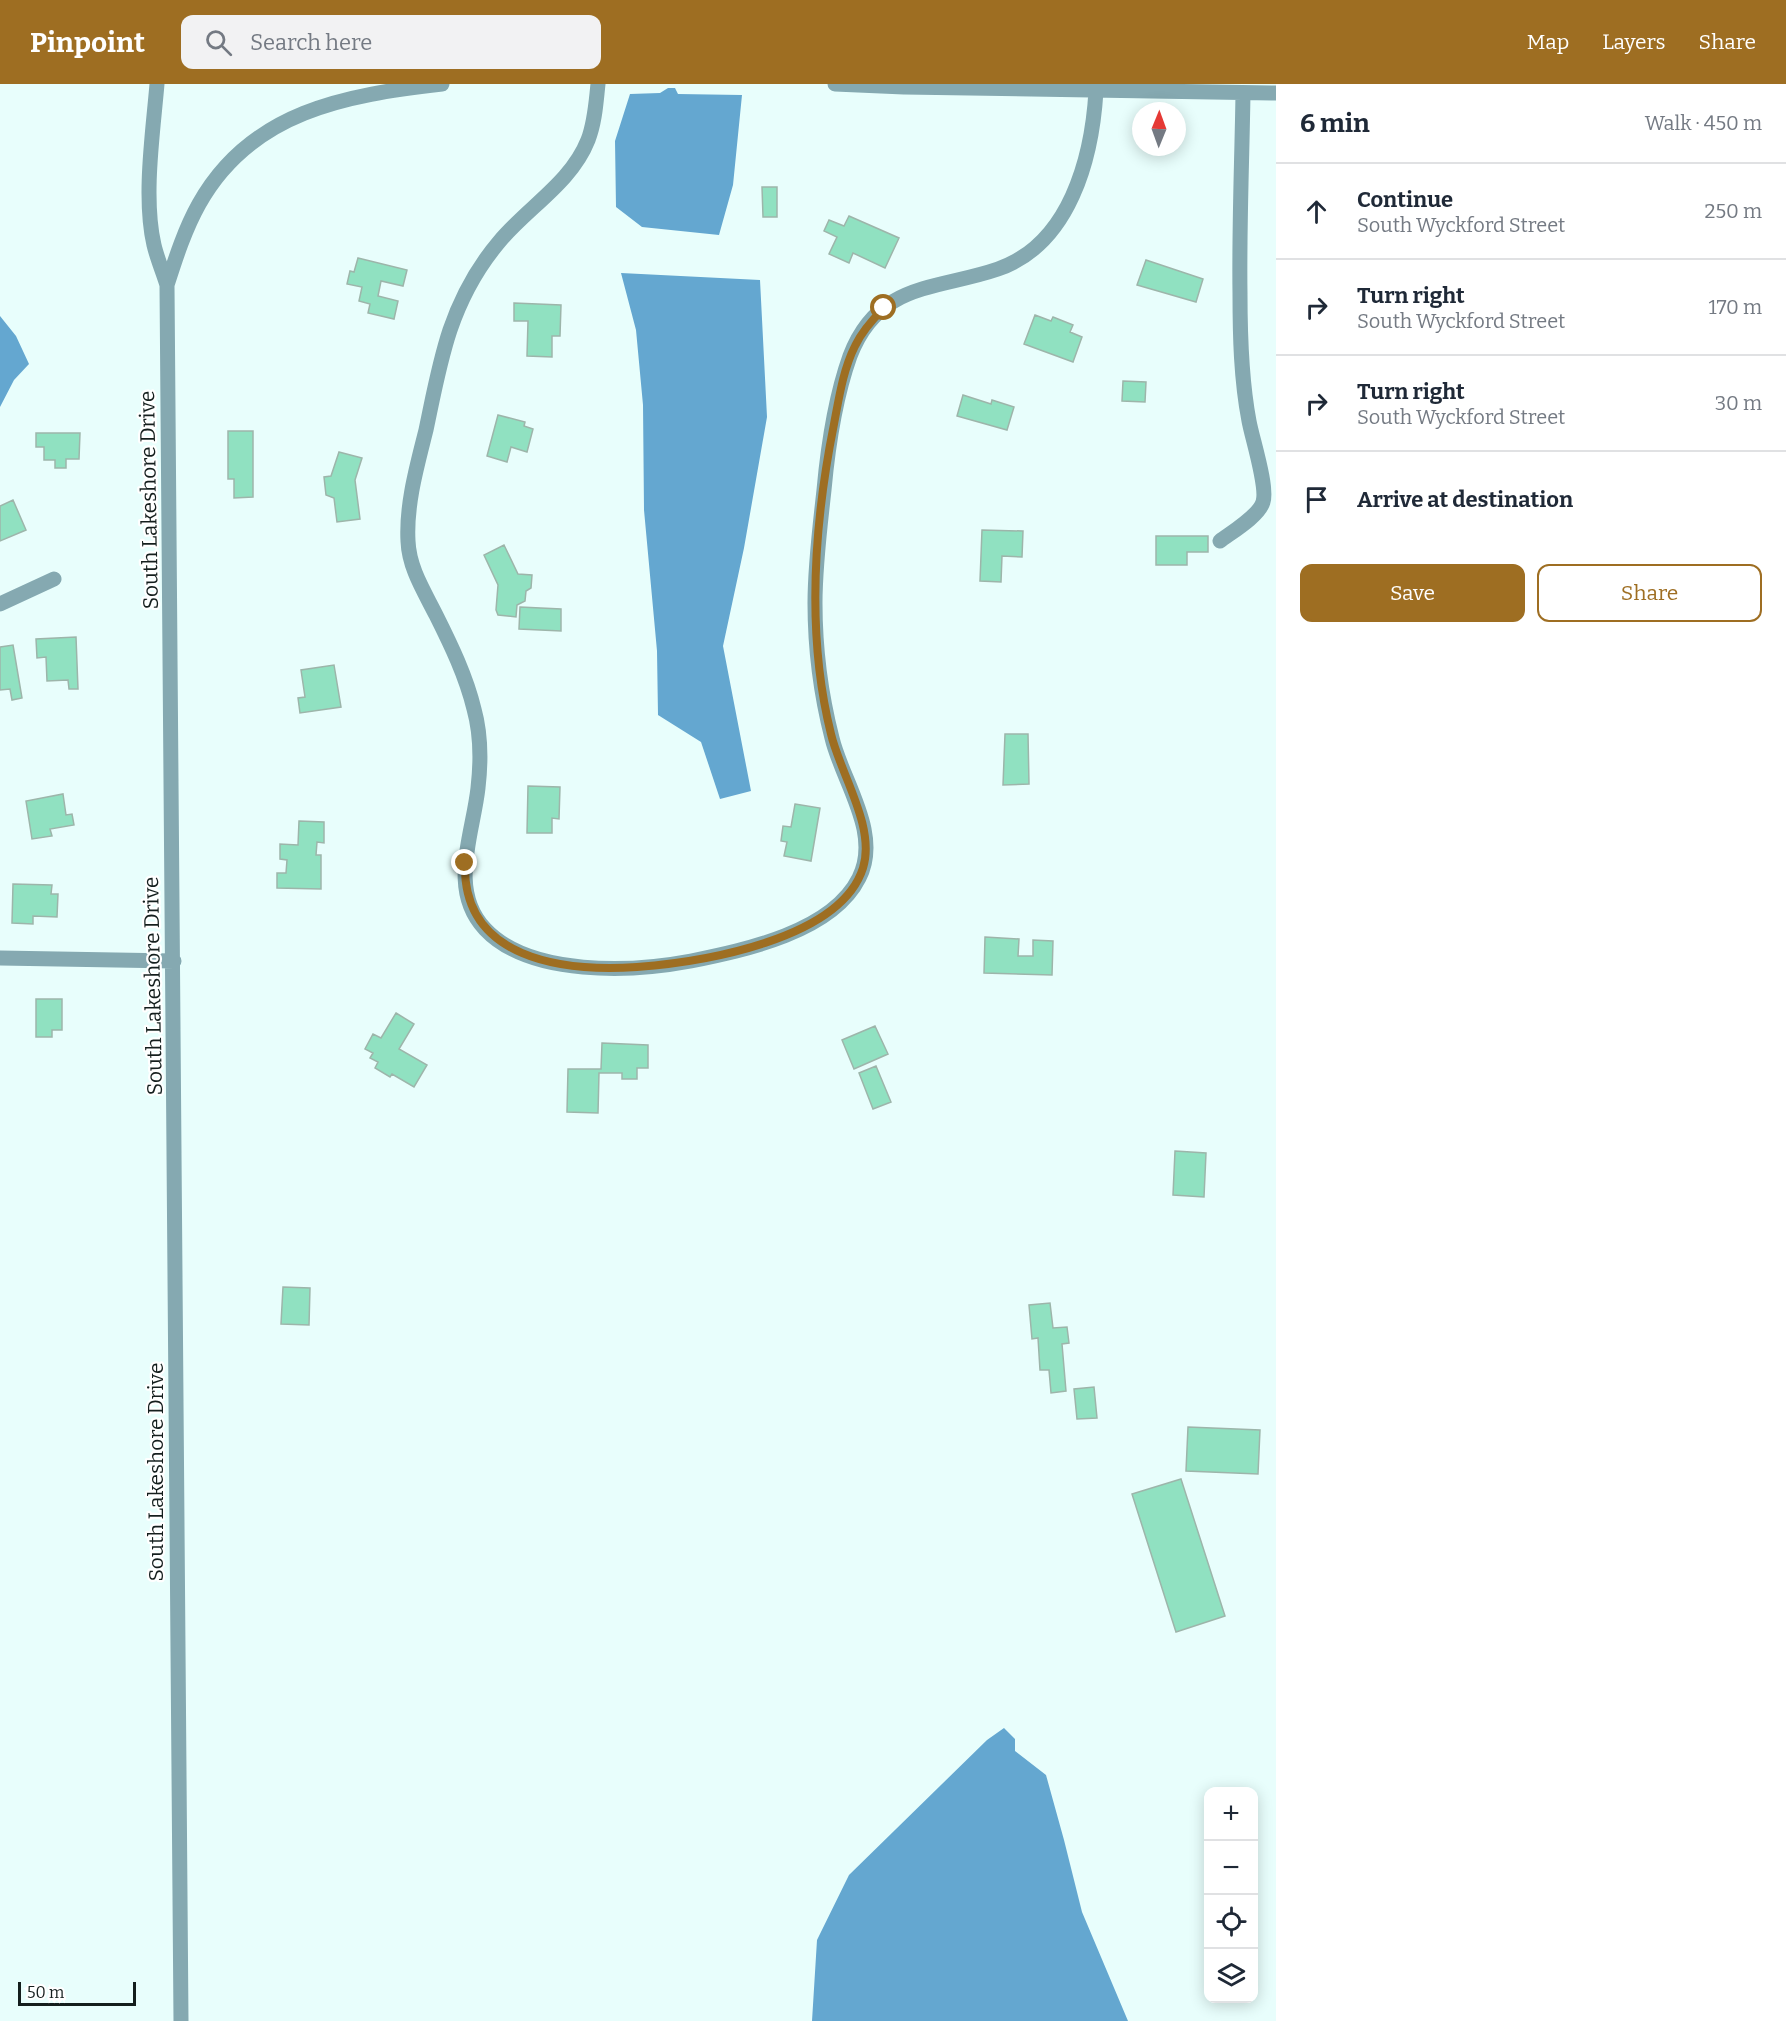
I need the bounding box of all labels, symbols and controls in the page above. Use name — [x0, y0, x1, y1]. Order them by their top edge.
search box — [181, 15, 601, 69]
text: Pinpoint — [30, 26, 145, 59]
icon: search — [202, 26, 235, 59]
text: Search here — [250, 29, 372, 56]
text: Map — [1527, 29, 1569, 55]
text: Layers — [1602, 29, 1666, 55]
text: Share — [1699, 29, 1756, 55]
north arrow — [1132, 102, 1186, 156]
text: 6 min — [1300, 108, 1370, 139]
text: Walk · 450 m — [1645, 111, 1762, 135]
text: Continue — [1357, 186, 1453, 213]
icon: ahead — [1300, 195, 1333, 228]
text: 250 m — [1705, 199, 1762, 223]
text: South Wyckford Street — [1357, 213, 1565, 237]
text: Turn right — [1357, 282, 1465, 309]
icon: right — [1300, 291, 1333, 324]
route start — [870, 294, 896, 320]
text: 170 m — [1709, 295, 1762, 319]
text: South Wyckford Street — [1357, 309, 1565, 333]
text: Turn right — [1357, 378, 1465, 405]
icon: right — [1300, 387, 1333, 420]
street label: South Lakeshore Drive — [134, 390, 164, 610]
text: 30 m — [1715, 391, 1762, 415]
text: South Wyckford Street — [1357, 405, 1565, 429]
icon: arrive — [1300, 483, 1333, 516]
text: Arrive at destination — [1357, 486, 1573, 513]
button: Save — [1300, 564, 1525, 622]
button: Share — [1537, 564, 1762, 622]
route end — [451, 849, 477, 875]
street label: South Lakeshore Drive — [138, 876, 168, 1096]
street label: South Lakeshore Drive — [143, 1363, 169, 1581]
map controls — [1204, 1787, 1258, 2003]
button: + — [1204, 1787, 1258, 1841]
button: − — [1204, 1841, 1258, 1895]
button: locate — [1204, 1895, 1258, 1949]
button: layers — [1204, 1949, 1258, 2003]
scale bar — [18, 1979, 136, 2006]
text: 50 m — [27, 1983, 64, 2002]

